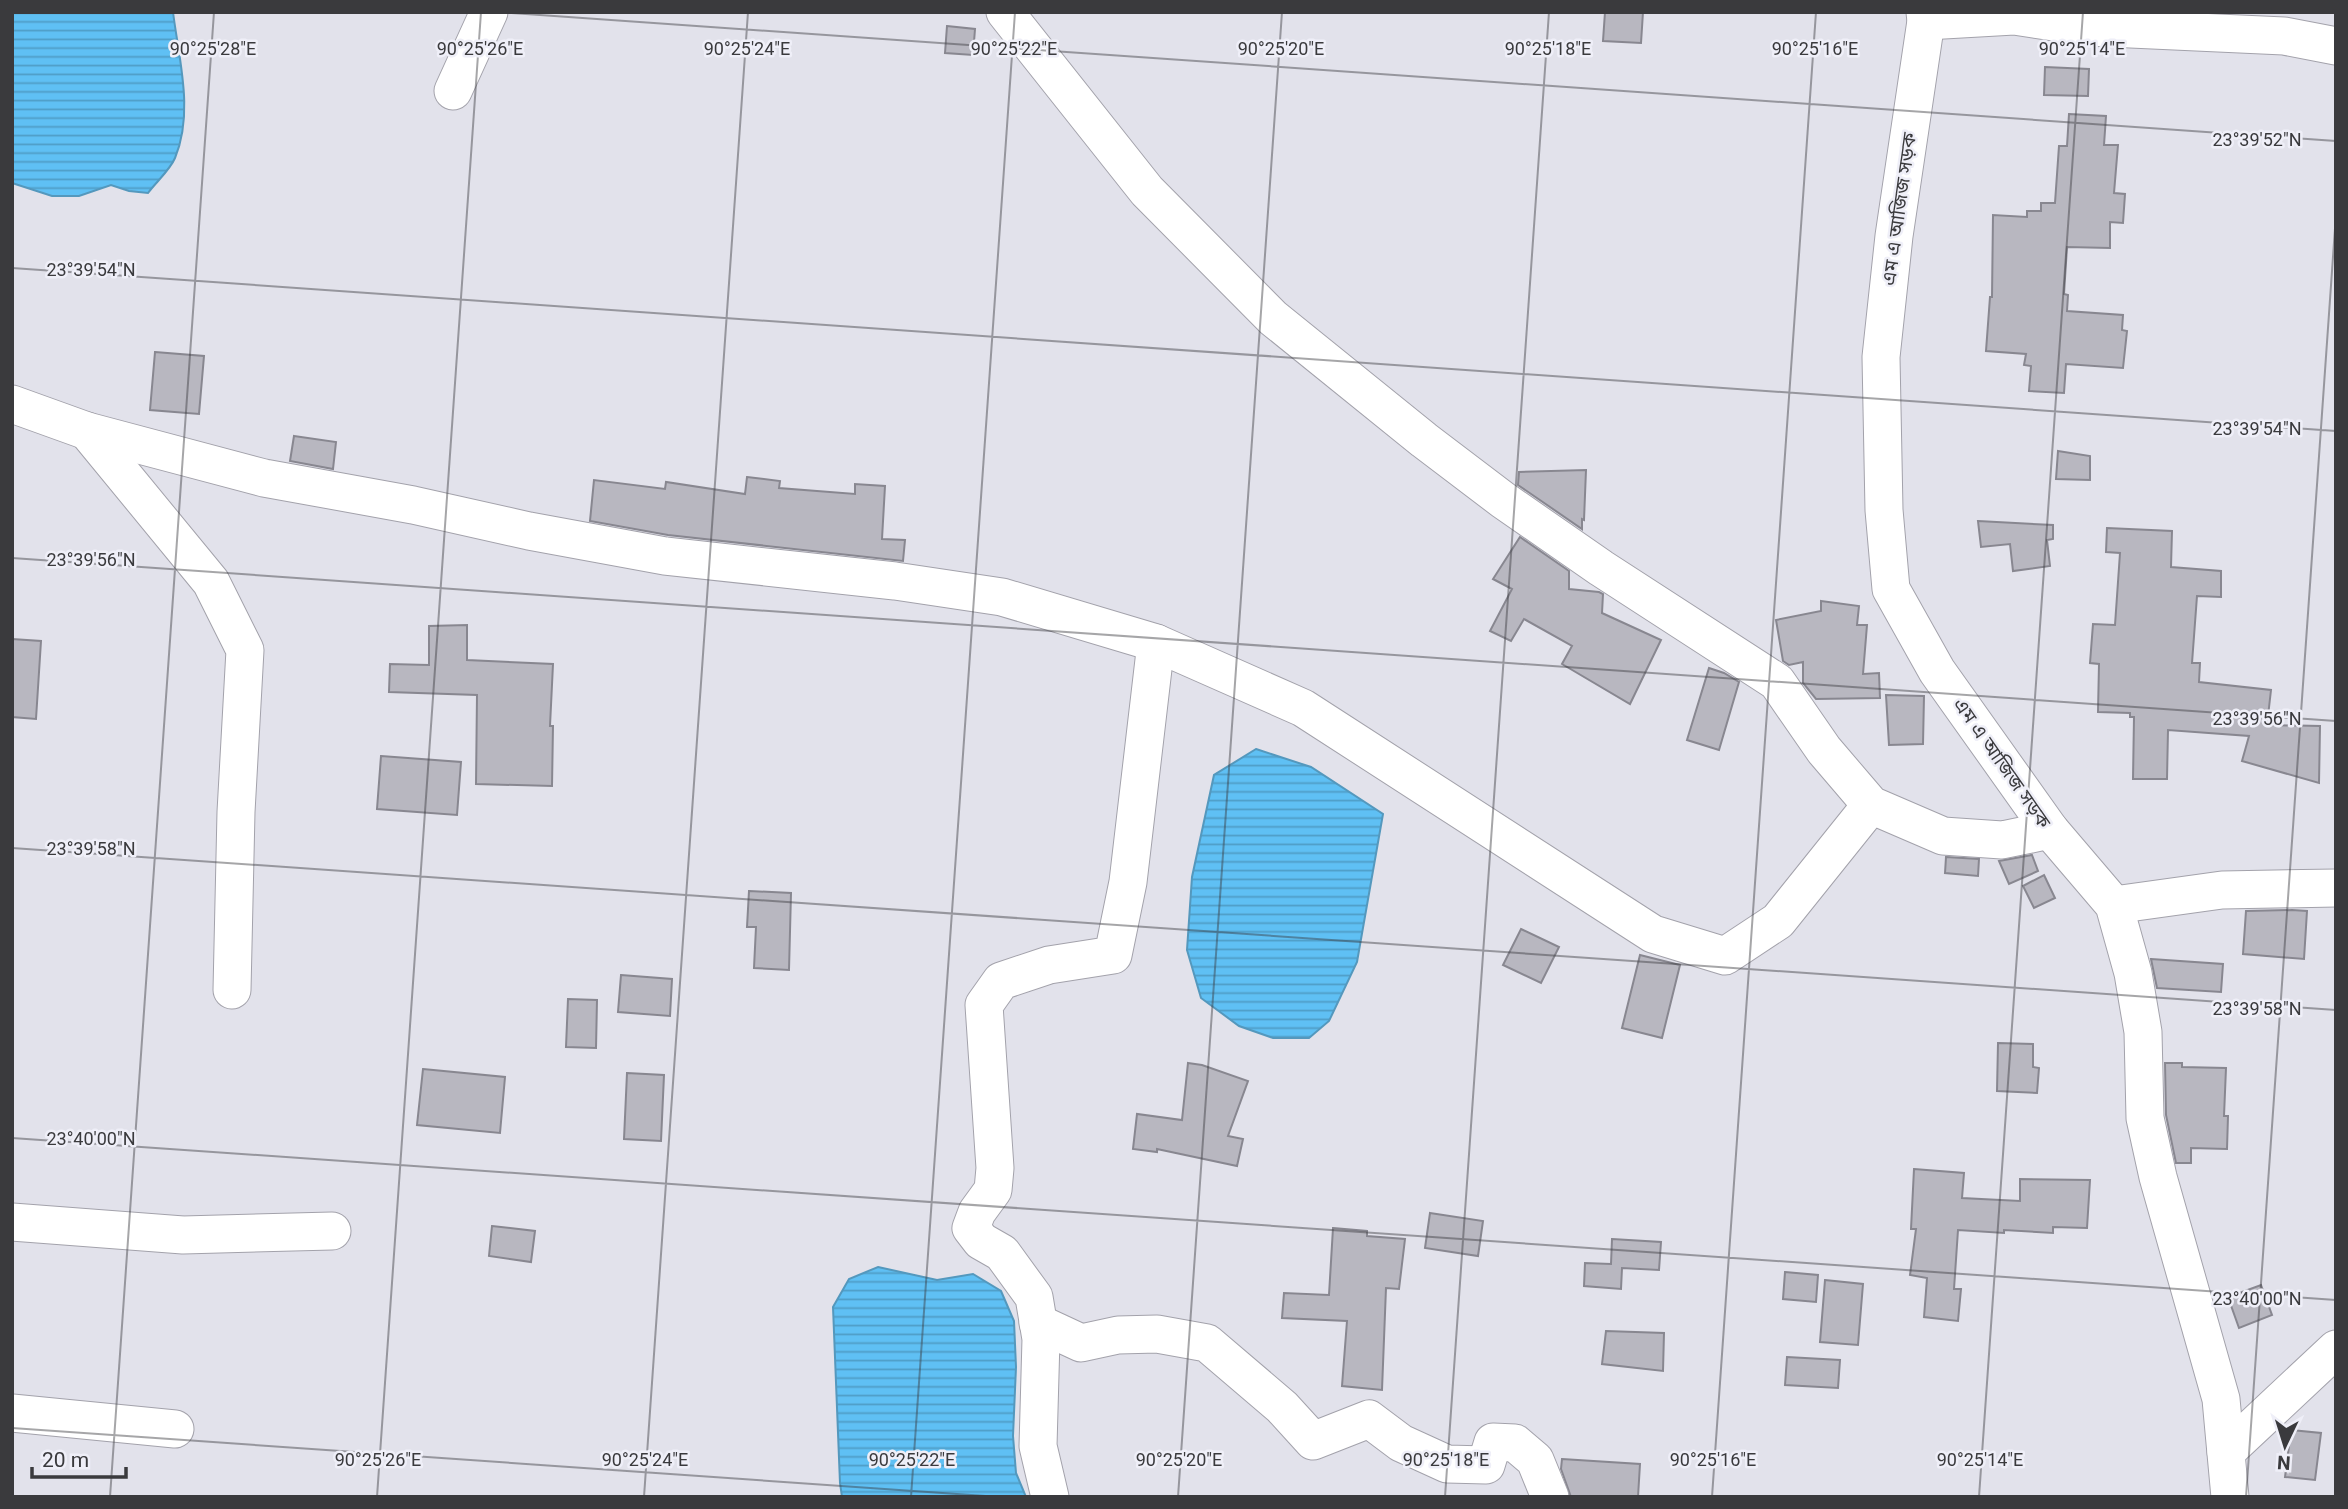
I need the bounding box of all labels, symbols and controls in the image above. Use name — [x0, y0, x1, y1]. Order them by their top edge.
text: 90°25'28"E — [170, 38, 256, 59]
text: 90°25'26"E — [437, 38, 523, 59]
text: 90°25'24"E — [704, 38, 790, 59]
text: 90°25'22"E — [971, 38, 1057, 59]
text: 90°25'20"E — [1238, 38, 1324, 59]
text: 90°25'18"E — [1505, 38, 1591, 59]
text: 90°25'16"E — [1772, 38, 1858, 59]
text: 90°25'14"E — [2039, 38, 2125, 59]
text: 23°39'52"N — [2212, 129, 2302, 150]
street label: এম এ আজিজ সড়ক — [1877, 130, 1921, 287]
text: 23°39'54"N — [46, 259, 136, 280]
text: 23°39'54"N — [2212, 418, 2302, 439]
text: 23°39'56"N — [46, 549, 136, 570]
street label: এম এ আজিজ সড়ক — [1948, 693, 2056, 833]
text: 23°39'56"N — [2212, 708, 2302, 729]
text: 23°39'58"N — [46, 838, 136, 859]
text: 23°39'58"N — [2212, 998, 2302, 1019]
text: 23°40'00"N — [46, 1128, 136, 1149]
text: 23°40'00"N — [2212, 1288, 2302, 1309]
north arrow — [2250, 1411, 2320, 1481]
scale bar — [32, 1436, 126, 1480]
text: 20 m — [42, 1448, 89, 1472]
text: 90°25'26"E — [335, 1449, 421, 1470]
text: 90°25'24"E — [602, 1449, 688, 1470]
text: 90°25'22"E — [869, 1449, 955, 1470]
text: 90°25'20"E — [1136, 1449, 1222, 1470]
text: 90°25'18"E — [1403, 1449, 1489, 1470]
text: 90°25'16"E — [1670, 1449, 1756, 1470]
text: 90°25'14"E — [1937, 1449, 2023, 1470]
text: N — [2276, 1451, 2291, 1474]

